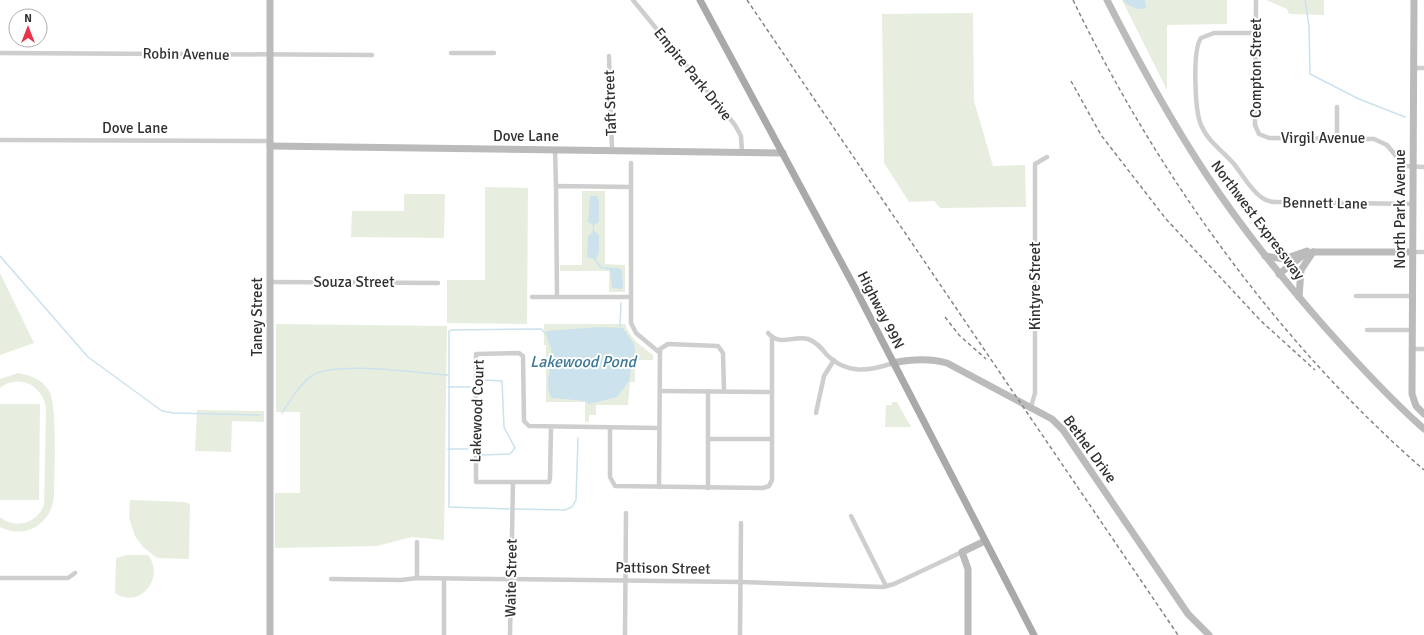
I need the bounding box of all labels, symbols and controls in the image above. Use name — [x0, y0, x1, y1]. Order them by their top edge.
north arrow — [8, 8, 48, 48]
text: N — [24, 12, 32, 25]
street label: Compton Street — [1247, 18, 1265, 118]
street label: Empire Park Drive — [650, 24, 736, 124]
street label: Robin Avenue — [142, 44, 230, 64]
street label: Taft Street — [600, 70, 620, 136]
street label: Dove Lane — [102, 119, 168, 137]
street label: Dove Lane — [493, 127, 559, 145]
street label: Virgil Avenue — [1281, 129, 1365, 147]
street label: North Park Avenue — [1391, 149, 1409, 269]
street label: Northwest Expressway — [1207, 157, 1309, 283]
street label: Bennett Lane — [1282, 193, 1368, 213]
street label: Kintyre Street — [1026, 242, 1044, 330]
street label: Highway 99N — [854, 268, 908, 352]
street label: Souza Street — [313, 273, 395, 291]
street label: Taney Street — [248, 278, 266, 356]
water label: Lakewood Pond — [530, 352, 639, 372]
street label: Lakewood Court — [466, 359, 488, 463]
street label: Bethel Drive — [1060, 412, 1120, 486]
street label: Waite Street — [501, 538, 521, 618]
street label: Pattison Street — [615, 558, 711, 578]

